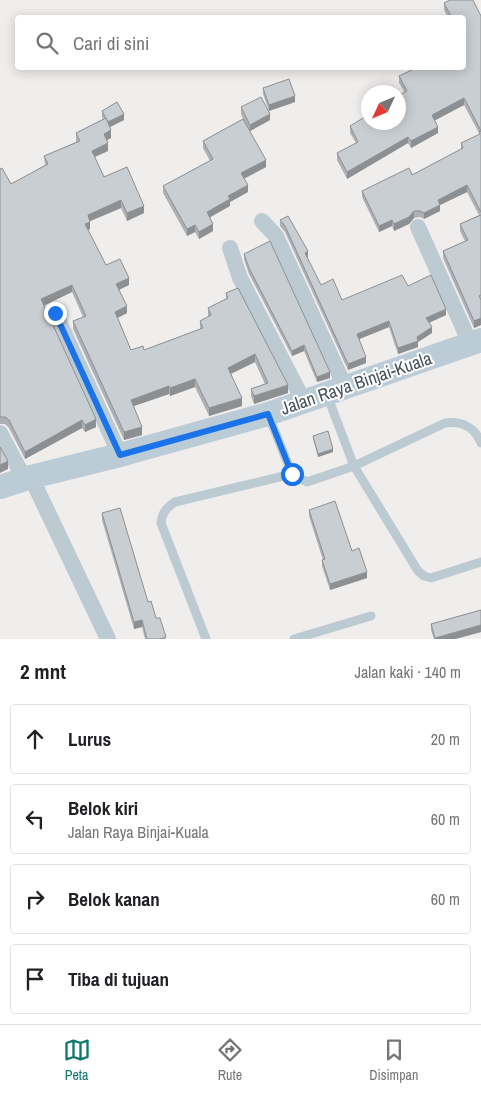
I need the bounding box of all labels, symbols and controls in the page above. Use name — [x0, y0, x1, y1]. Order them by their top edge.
search box — [15, 15, 466, 70]
icon: search — [33, 29, 61, 57]
text: Cari di sini — [73, 30, 149, 56]
north arrow — [361, 85, 406, 130]
route end — [44, 302, 67, 325]
street label: Jalan Raya Binjai-Kuala — [277, 345, 435, 421]
route start — [281, 463, 304, 486]
text: 2 mnt — [20, 657, 66, 686]
text: Jalan kaki · 140 m — [355, 661, 461, 683]
icon: ahead — [21, 725, 49, 753]
text: Lurus — [68, 726, 111, 752]
text: 20 m — [431, 728, 460, 750]
text: Belok kiri — [68, 795, 138, 821]
icon: left — [21, 805, 49, 833]
text: 60 m — [431, 808, 460, 830]
text: Jalan Raya Binjai-Kuala — [68, 821, 209, 843]
icon: right — [21, 885, 49, 913]
text: Belok kanan — [68, 886, 160, 912]
text: 60 m — [431, 888, 460, 910]
icon: arrive — [21, 965, 49, 993]
text: Tiba di tujuan — [68, 966, 169, 992]
tab: Peta — [63, 1036, 91, 1084]
tab: Rute — [216, 1036, 244, 1084]
tab: Disimpan — [369, 1036, 418, 1084]

